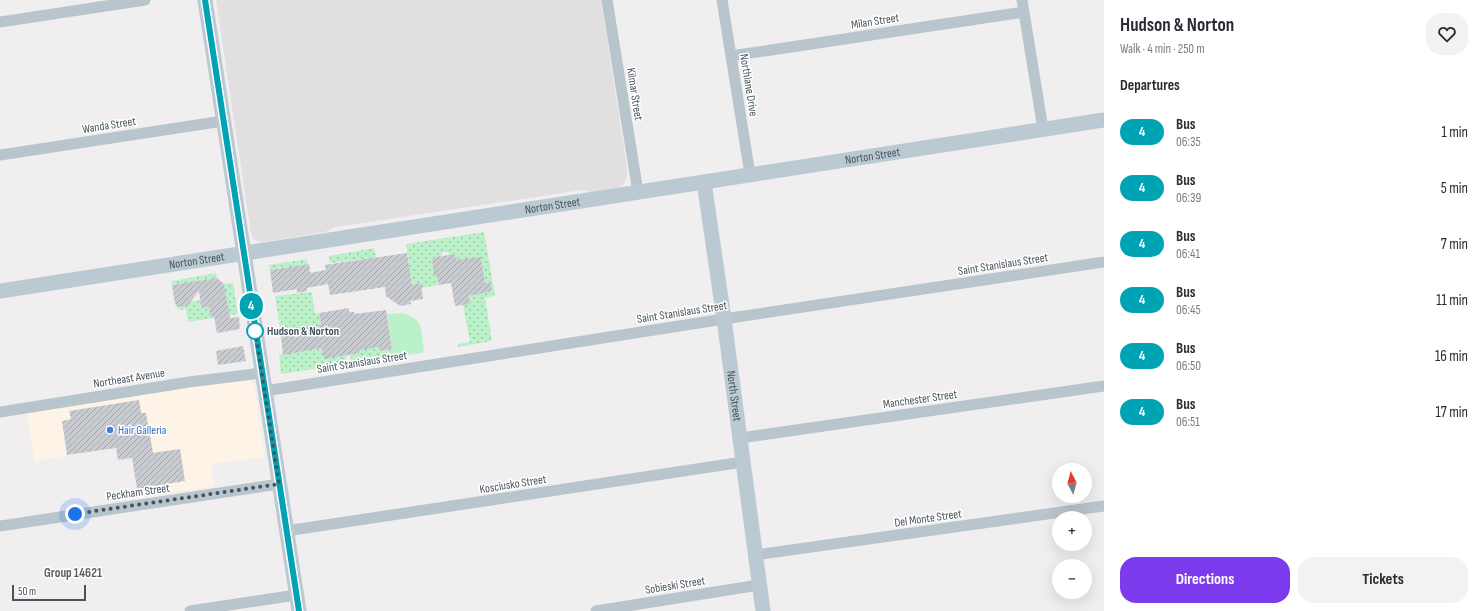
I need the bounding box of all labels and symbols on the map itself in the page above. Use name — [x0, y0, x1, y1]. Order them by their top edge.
street label: Milan Street — [850, 10, 901, 33]
street label: Northlane Drive — [736, 53, 761, 118]
street label: Kilmar Street — [623, 67, 646, 122]
street label: Wanda Street — [81, 114, 137, 137]
street label: Norton Street — [844, 145, 902, 168]
street label: Norton Street — [524, 194, 581, 218]
street label: Norton Street — [168, 249, 226, 273]
street label: Saint Stanislaus Street — [957, 250, 1050, 279]
line badge: 4 — [238, 293, 264, 319]
street label: Saint Stanislaus Street — [636, 298, 729, 327]
marker: Hudson & Norton — [246, 322, 264, 340]
place label: Hudson & Norton — [267, 324, 339, 339]
street label: Saint Stanislaus Street — [316, 348, 409, 377]
street label: Northeast Avenue — [92, 365, 166, 392]
street label: North Street — [723, 370, 745, 422]
street label: Manchester Street — [882, 387, 959, 412]
place label: Hair Galleria — [118, 423, 167, 438]
marker: Hair Galleria — [105, 425, 115, 435]
north arrow — [1052, 463, 1092, 503]
street label: Kosciusko Street — [479, 472, 548, 497]
street label: Peckham Street — [105, 481, 171, 504]
your location — [65, 504, 85, 524]
street label: Del Monte Street — [893, 506, 963, 531]
district label: Group 14621 — [44, 565, 102, 581]
street label: Sobieski Street — [644, 573, 706, 598]
scale bar — [12, 583, 86, 602]

